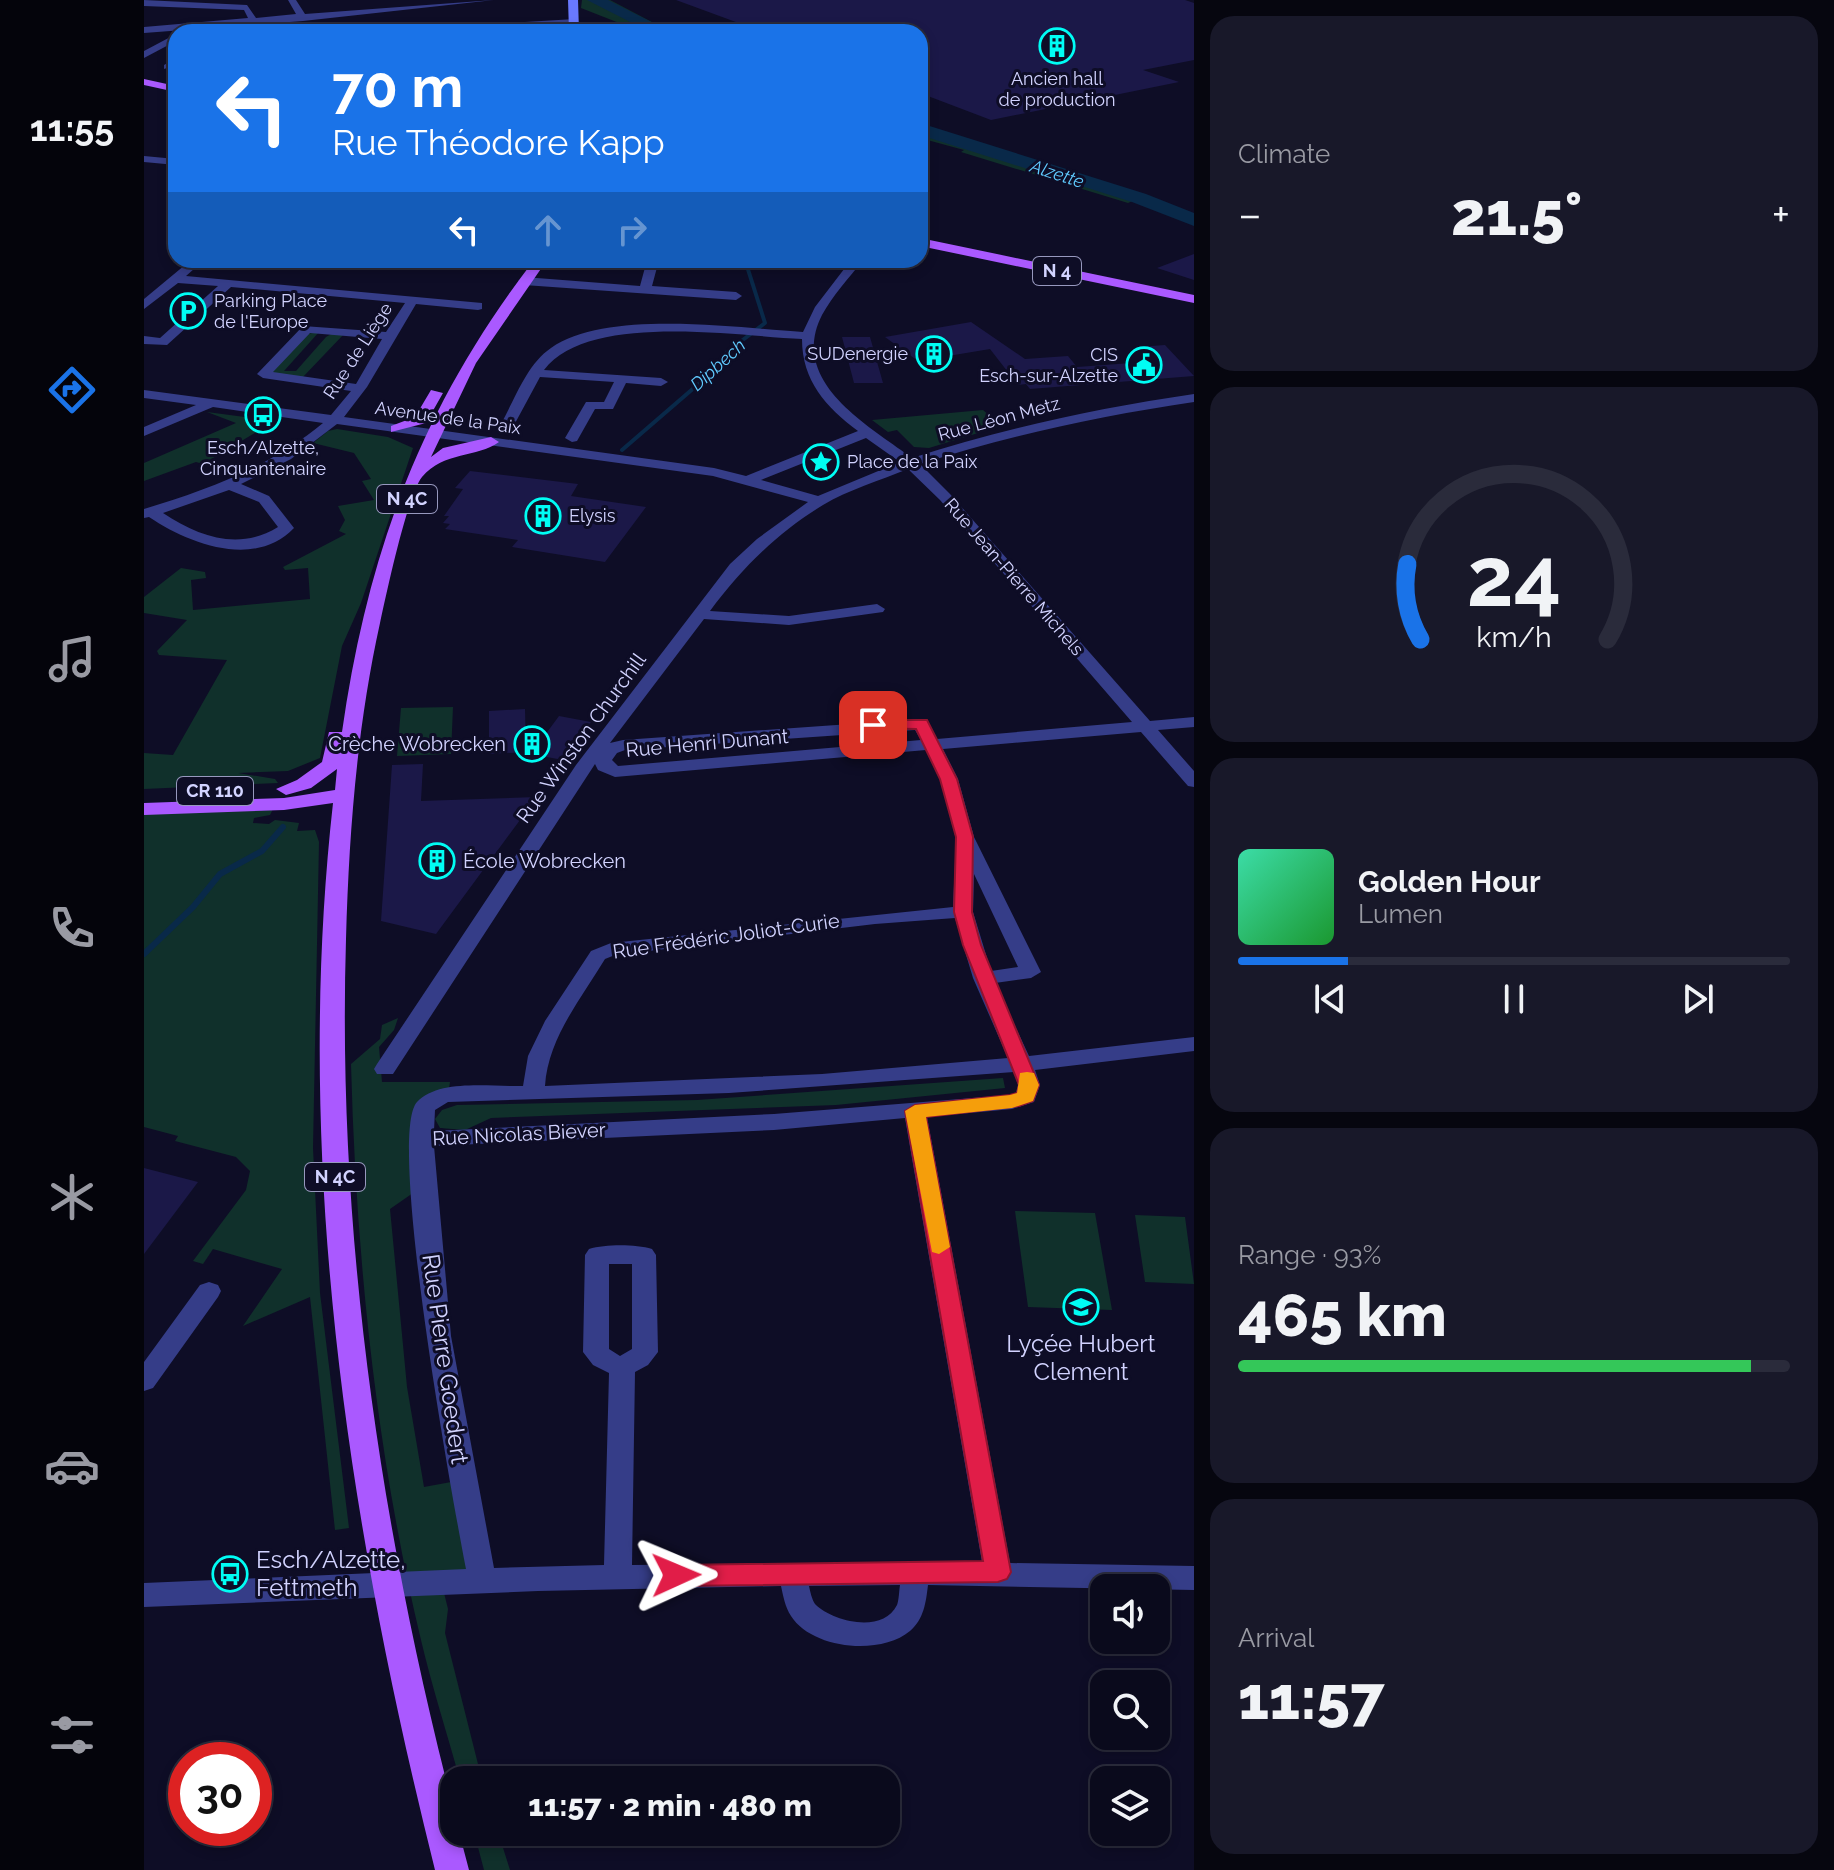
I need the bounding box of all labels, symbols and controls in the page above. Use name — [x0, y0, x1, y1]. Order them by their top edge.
building icon: Ancien hall de production — [1038, 27, 1076, 65]
text: 70 m — [332, 54, 463, 120]
icon: left — [200, 56, 304, 160]
place label: Ancien hall de production — [998, 68, 1116, 110]
text: 11:55 — [30, 107, 114, 149]
text: Rue Théodore Kapp — [332, 121, 665, 163]
text: Climate — [1238, 139, 1330, 169]
water label: Alzette — [1027, 155, 1087, 192]
text: 21.5° — [1451, 179, 1582, 249]
text: − — [1238, 189, 1262, 240]
text: + — [1772, 189, 1790, 240]
icon: left — [442, 208, 486, 252]
icon: ahead — [526, 208, 570, 252]
icon: right — [610, 208, 654, 252]
road number: N 4 — [1033, 257, 1081, 285]
place label: Parking Place de l'Europe — [214, 290, 328, 332]
parking icon: Parking Place de l'Europe — [169, 292, 207, 330]
street label: Rue de Liège — [319, 298, 397, 403]
water label: Dipbech — [686, 334, 749, 395]
building icon: SUDenergie — [915, 335, 953, 373]
place label: SUDenergie — [807, 343, 908, 364]
place label: CIS Esch-sur-Alzette — [979, 344, 1118, 386]
public building icon: CIS Esch-sur-Alzette — [1125, 346, 1163, 384]
icon: directions — [44, 362, 100, 418]
street label: Rue Léon Metz — [936, 392, 1062, 445]
bus stop icon: Esch/Alzette, Cinquantenaire — [244, 396, 282, 434]
street label: Avenue de la Paix — [374, 397, 522, 438]
place label: Esch/Alzette, Cinquantenaire — [200, 437, 326, 479]
place icon: Place de la Paix — [802, 443, 840, 481]
place label: Place de la Paix — [847, 451, 977, 472]
road number: N 4C — [377, 485, 437, 513]
street label: Rue Jean-Pierre Michels — [940, 494, 1089, 660]
building icon: Elysis — [524, 497, 562, 535]
place label: Elysis — [569, 505, 616, 526]
text: 24 — [1467, 528, 1561, 625]
text: km/h — [1476, 620, 1552, 654]
icon: music — [44, 631, 100, 687]
street label: Rue Winston Churchill — [511, 648, 651, 828]
pin — [839, 691, 907, 759]
icon: arrive — [851, 703, 895, 747]
street label: Rue Henri Dunant — [625, 724, 790, 762]
building icon: Crèche Wobrecken — [513, 725, 551, 763]
place label: Crèche Wobrecken — [328, 732, 506, 756]
road number: CR 110 — [177, 777, 253, 805]
building icon: École Wobrecken — [418, 842, 456, 880]
place label: École Wobrecken — [463, 849, 626, 873]
text: Golden Hour — [1358, 864, 1541, 899]
text: Lumen — [1358, 899, 1443, 929]
icon: phone — [44, 900, 100, 956]
street label: Rue Frédéric Joliot-Curie — [611, 908, 841, 964]
icon: previous — [1308, 977, 1352, 1021]
icon: pause — [1492, 977, 1536, 1021]
icon: next — [1676, 977, 1720, 1021]
street label: Rue Nicolas Biever — [432, 1117, 606, 1151]
road number: N 4C — [305, 1163, 365, 1191]
icon: climate — [44, 1169, 100, 1225]
text: Range · 93% — [1238, 1240, 1381, 1270]
street label: Rue Pierre Goedert — [416, 1252, 475, 1466]
text: 465 km — [1238, 1280, 1447, 1350]
school or university icon: Lyçée Hubert Clement — [1062, 1288, 1100, 1326]
place label: Lyçée Hubert Clement — [1006, 1329, 1156, 1386]
icon: car — [44, 1438, 100, 1494]
position arrow — [634, 1533, 718, 1617]
place label: Esch/Alzette, Fettmeth — [256, 1545, 406, 1602]
bus stop icon: Esch/Alzette, Fettmeth — [211, 1555, 249, 1593]
map controls — [1090, 1574, 1170, 1846]
button: sound — [1090, 1574, 1170, 1654]
text: Arrival — [1238, 1623, 1314, 1653]
text: 11:57 — [1238, 1663, 1385, 1733]
button: search — [1090, 1670, 1170, 1750]
icon: filters — [44, 1707, 100, 1763]
speed limit sign: 30 — [168, 1742, 272, 1846]
button: layers — [1090, 1766, 1170, 1846]
text: 11:57 · 2 min · 480 m — [528, 1788, 812, 1823]

